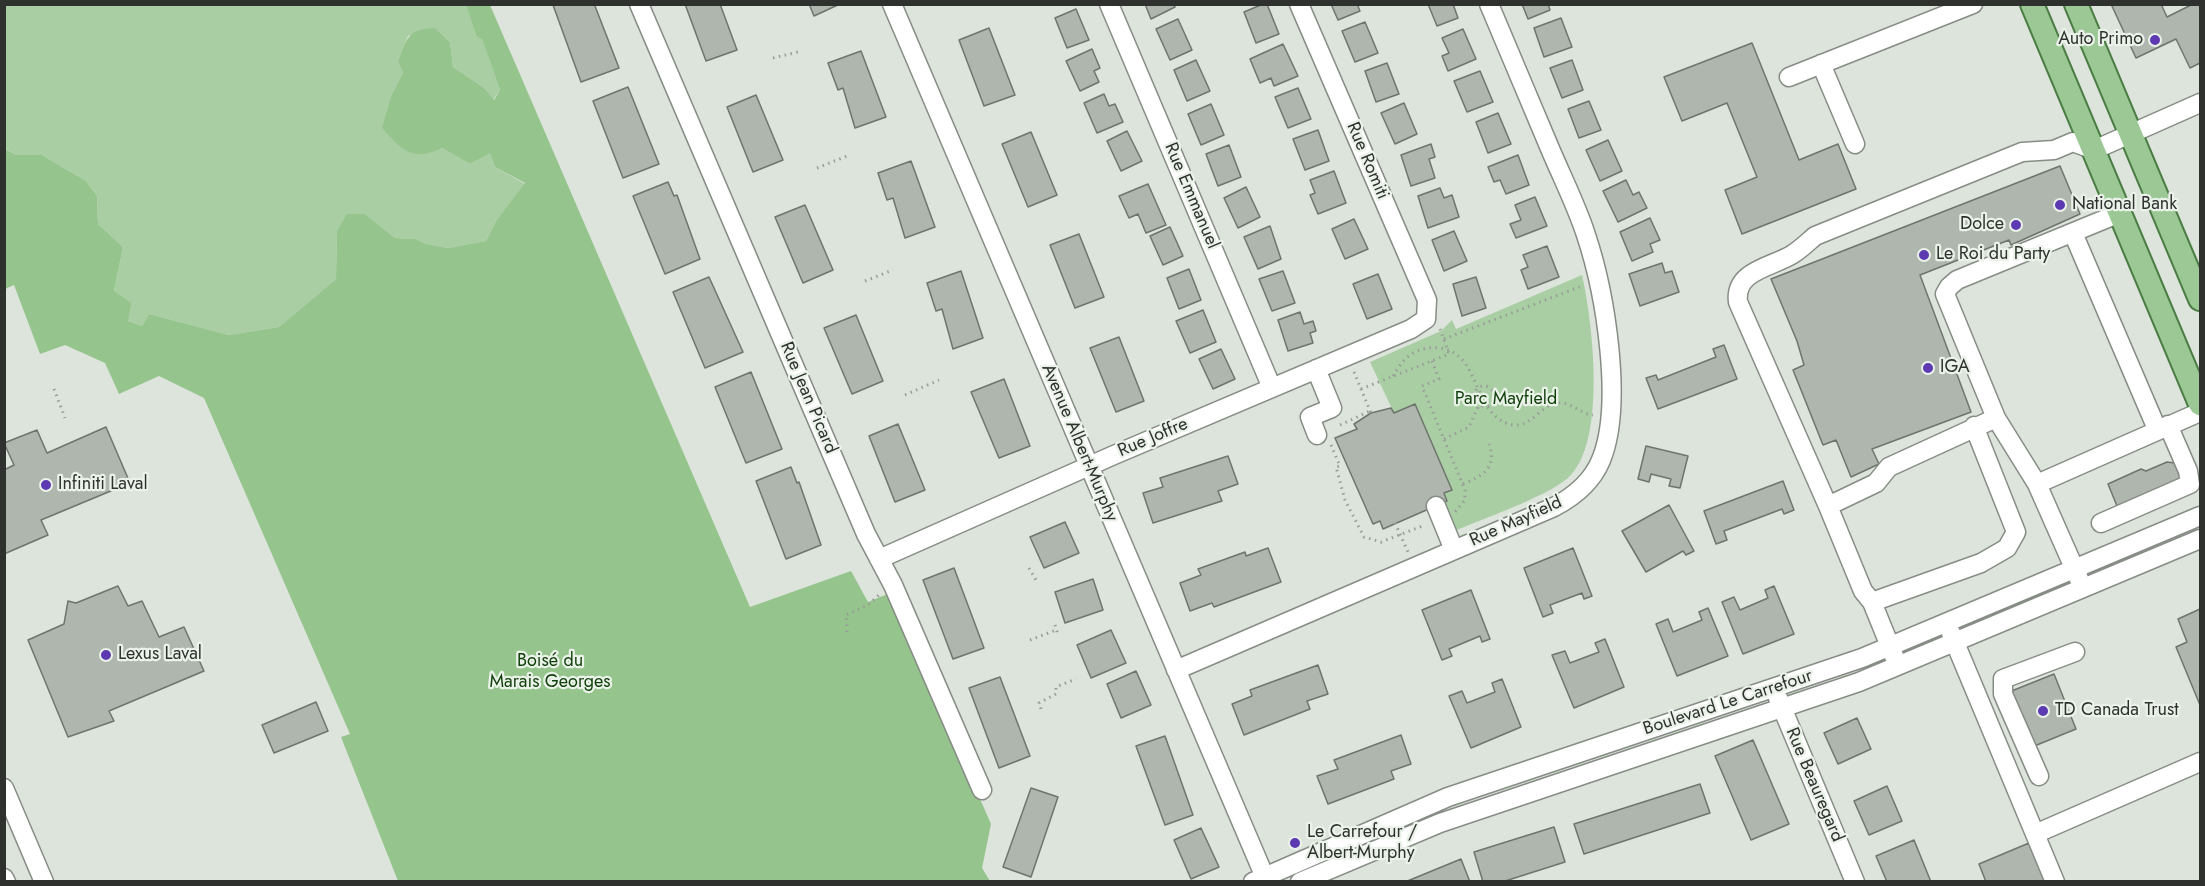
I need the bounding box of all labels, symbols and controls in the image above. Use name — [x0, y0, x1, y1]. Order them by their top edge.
place label: Auto Primo — [2058, 29, 2143, 51]
marker: Auto Primo — [2148, 33, 2162, 47]
street label: Rue Romiti — [1341, 119, 1393, 203]
street label: Rue Emmanuel — [1159, 140, 1223, 252]
place label: National Bank — [2072, 194, 2177, 216]
marker: National Bank — [2053, 198, 2067, 212]
place label: Dolce — [1960, 214, 2004, 236]
marker: Dolce — [2009, 218, 2023, 232]
place label: Le Roi du Party — [1936, 244, 2050, 266]
marker: Le Roi du Party — [1917, 248, 1931, 262]
street label: Rue Jean Picard — [775, 339, 841, 457]
place label: IGA — [1940, 357, 1970, 379]
street label: Avenue Albert-Murphy — [1036, 361, 1122, 525]
marker: IGA — [1921, 361, 1935, 375]
park label: Parc Mayfield — [1455, 389, 1557, 411]
street label: Rue Joffre — [1115, 414, 1191, 462]
place label: Infiniti Laval — [58, 474, 148, 496]
marker: Infiniti Laval — [39, 478, 53, 492]
street label: Rue Mayfield — [1466, 492, 1566, 552]
place label: Lexus Laval — [118, 644, 202, 666]
marker: Lexus Laval — [99, 648, 113, 662]
park label: Boisé du Marais Georges — [489, 651, 611, 694]
street label: Boulevard Le Carrefour — [1641, 665, 1815, 741]
place label: TD Canada Trust — [2055, 700, 2179, 722]
marker: TD Canada Trust — [2036, 704, 2050, 718]
street label: Rue Beauregard — [1780, 725, 1848, 845]
place label: Le Carrefour / Albert-Murphy — [1307, 822, 1417, 864]
marker: Le Carrefour / Albert-Murphy — [1288, 836, 1302, 850]

